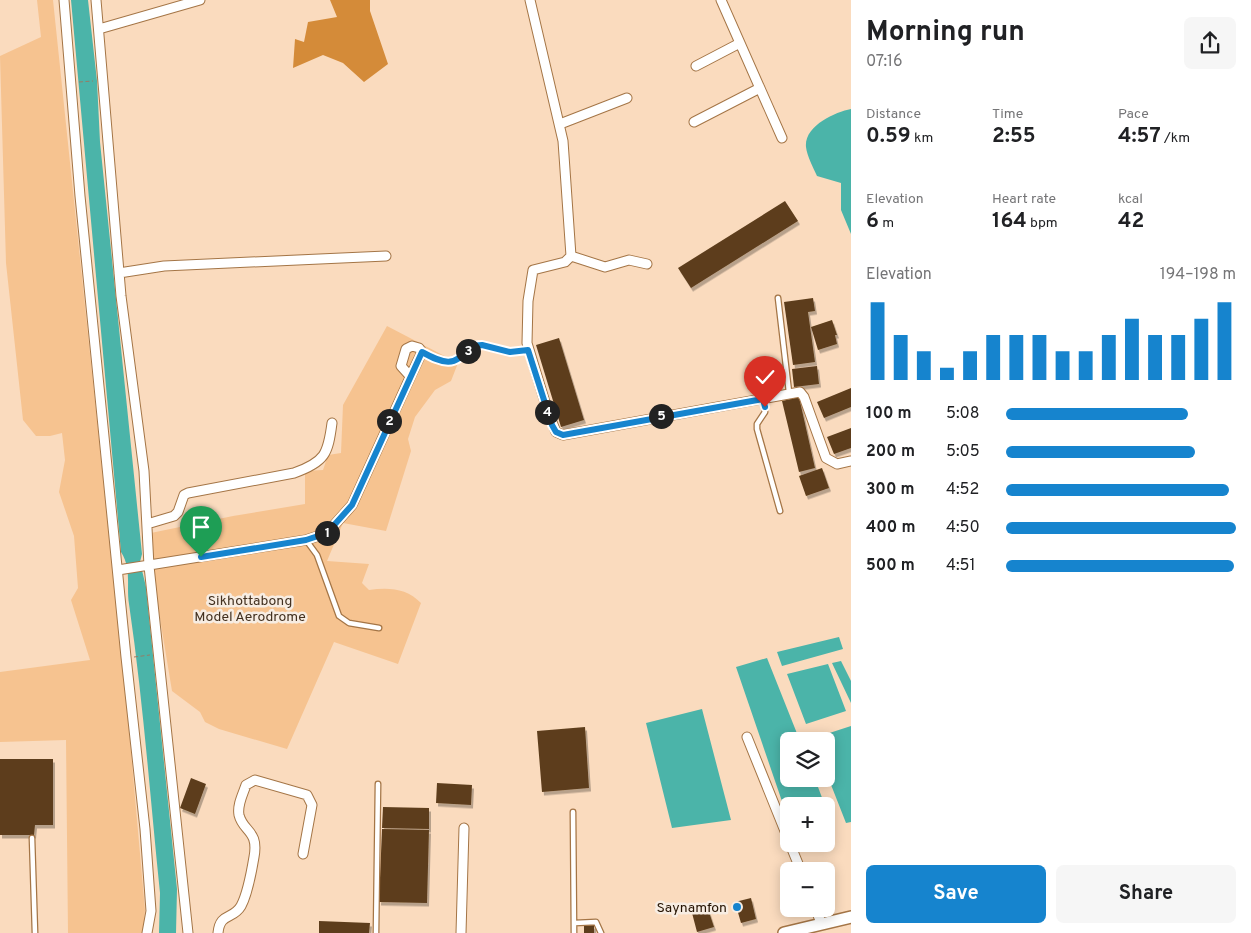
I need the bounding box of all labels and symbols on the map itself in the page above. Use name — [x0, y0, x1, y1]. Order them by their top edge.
pin: 3 — [456, 338, 480, 364]
pin — [744, 356, 786, 407]
pin: 4 — [534, 400, 560, 424]
pin: 5 — [648, 404, 674, 428]
pin: 2 — [376, 408, 402, 434]
pin — [180, 506, 222, 557]
pin: 1 — [314, 520, 340, 546]
park label: Sikhottabong Model Aerodrome — [194, 593, 306, 626]
place label: Saynamfon — [656, 900, 727, 917]
marker: Saynamfon — [731, 901, 743, 913]

